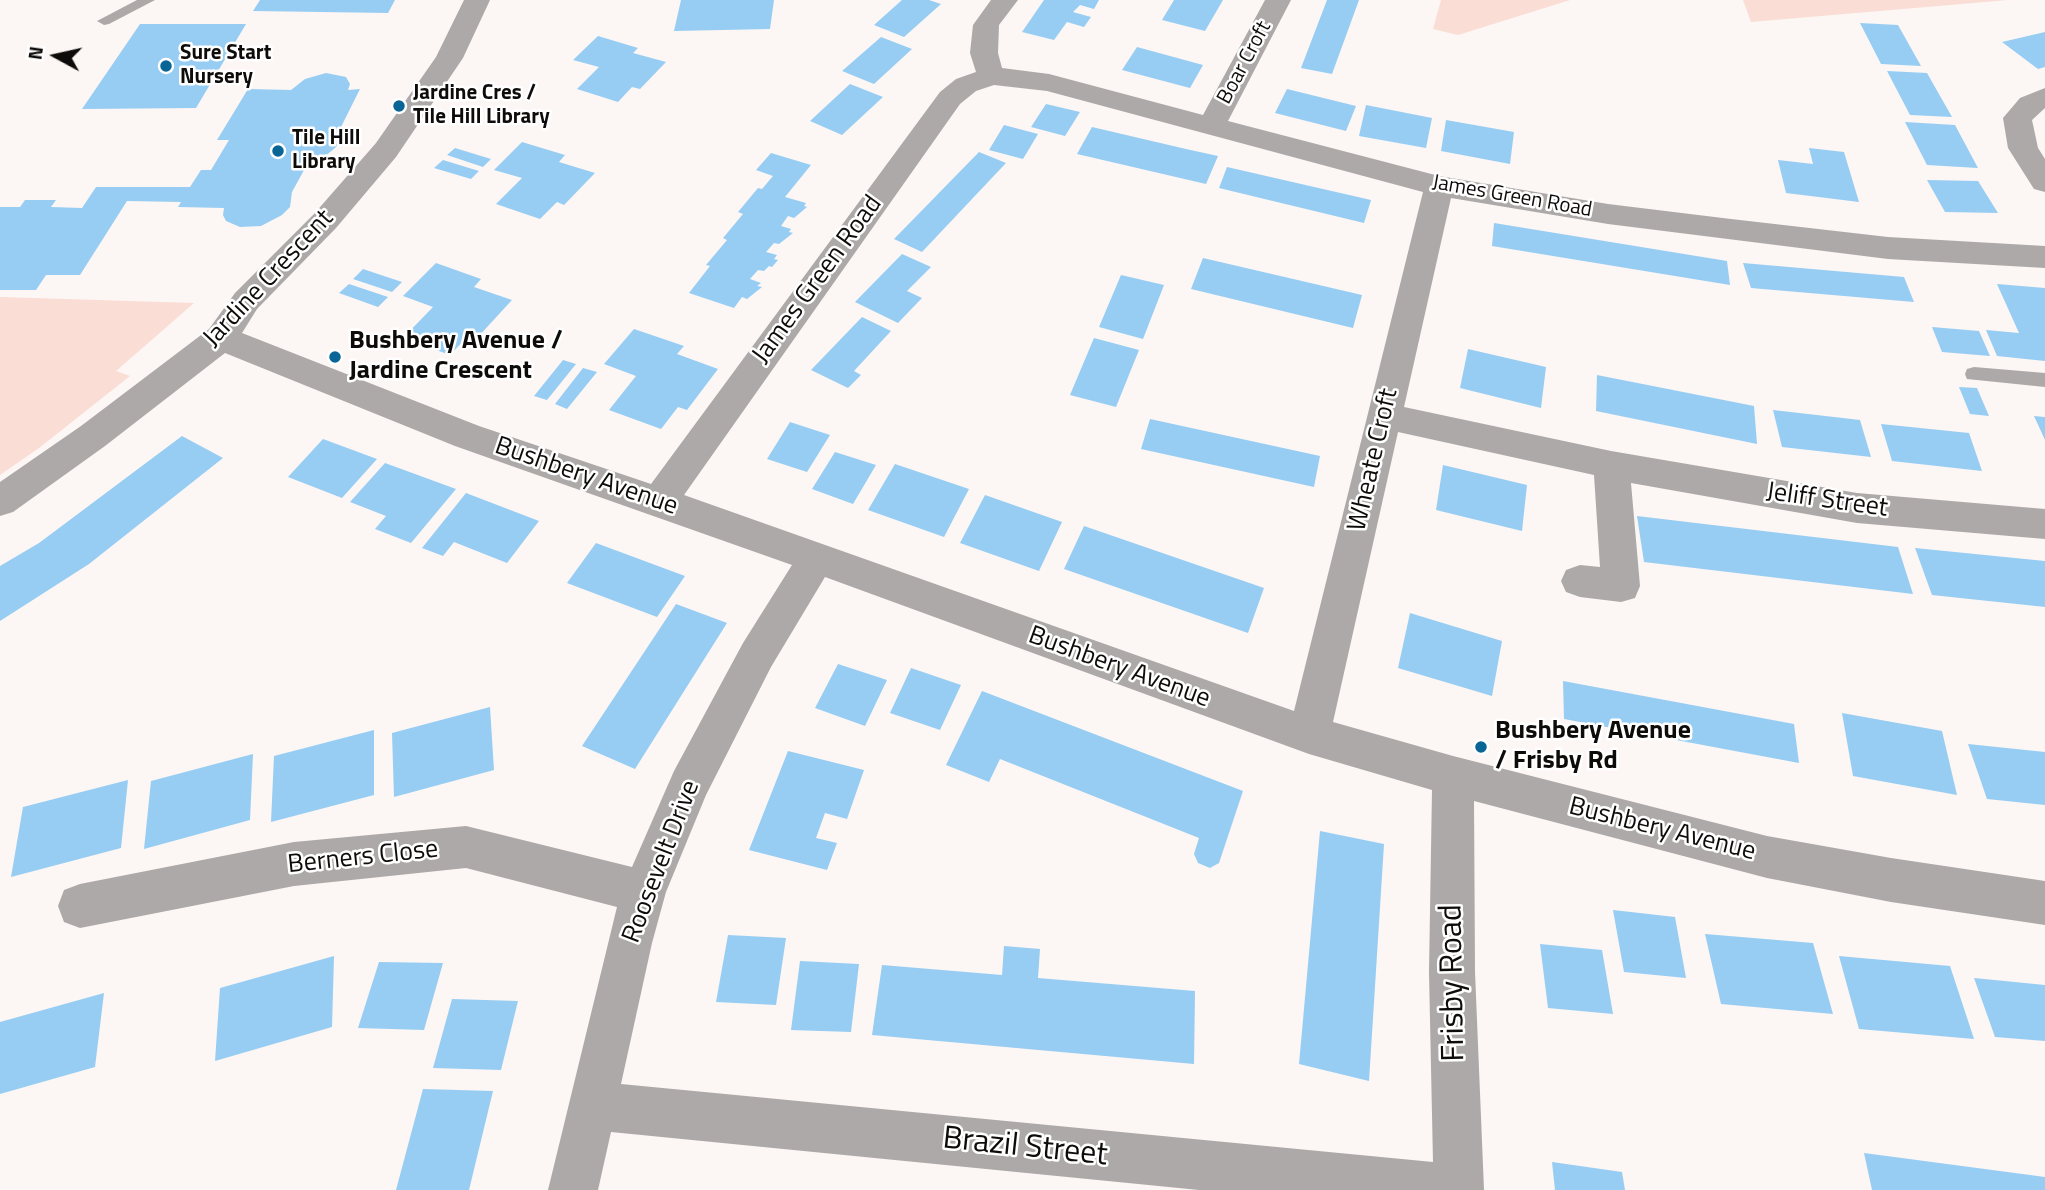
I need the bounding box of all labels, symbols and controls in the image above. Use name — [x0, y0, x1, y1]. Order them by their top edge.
street label: Boar Croft — [1213, 17, 1277, 109]
north arrow — [21, 21, 91, 91]
place label: Sure Start Nursery — [180, 41, 271, 91]
text: N — [19, 44, 50, 62]
marker: Sure Start Nursery — [158, 58, 174, 74]
place label: Jardine Cres / Tile Hill Library — [413, 81, 550, 131]
marker: Jardine Cres / Tile Hill Library — [391, 98, 407, 114]
place label: Tile Hill Library — [292, 126, 360, 176]
marker: Tile Hill Library — [270, 143, 286, 159]
street label: James Green Road — [1430, 171, 1594, 223]
street label: James Green Road — [747, 190, 889, 370]
street label: Jardine Crescent — [197, 204, 341, 354]
place label: Bushbery Avenue / Jardine Crescent — [349, 326, 563, 388]
marker: Bushbery Avenue / Jardine Crescent — [327, 349, 343, 365]
street label: Wheate Croft — [1342, 386, 1406, 534]
street label: Bushbery Avenue — [490, 431, 682, 523]
street label: Jeliff Street — [1764, 477, 1890, 525]
street label: Bushbery Avenue — [1024, 621, 1214, 715]
place label: Bushbery Avenue / Frisby Rd — [1495, 716, 1691, 778]
marker: Bushbery Avenue / Frisby Rd — [1473, 739, 1489, 755]
street label: Roosevelt Drive — [617, 776, 707, 948]
street label: Bushbery Avenue — [1565, 792, 1759, 868]
street label: Berners Close — [286, 835, 440, 881]
street label: Frisby Road — [1433, 904, 1475, 1062]
street label: Brazil Street — [941, 1120, 1109, 1176]

